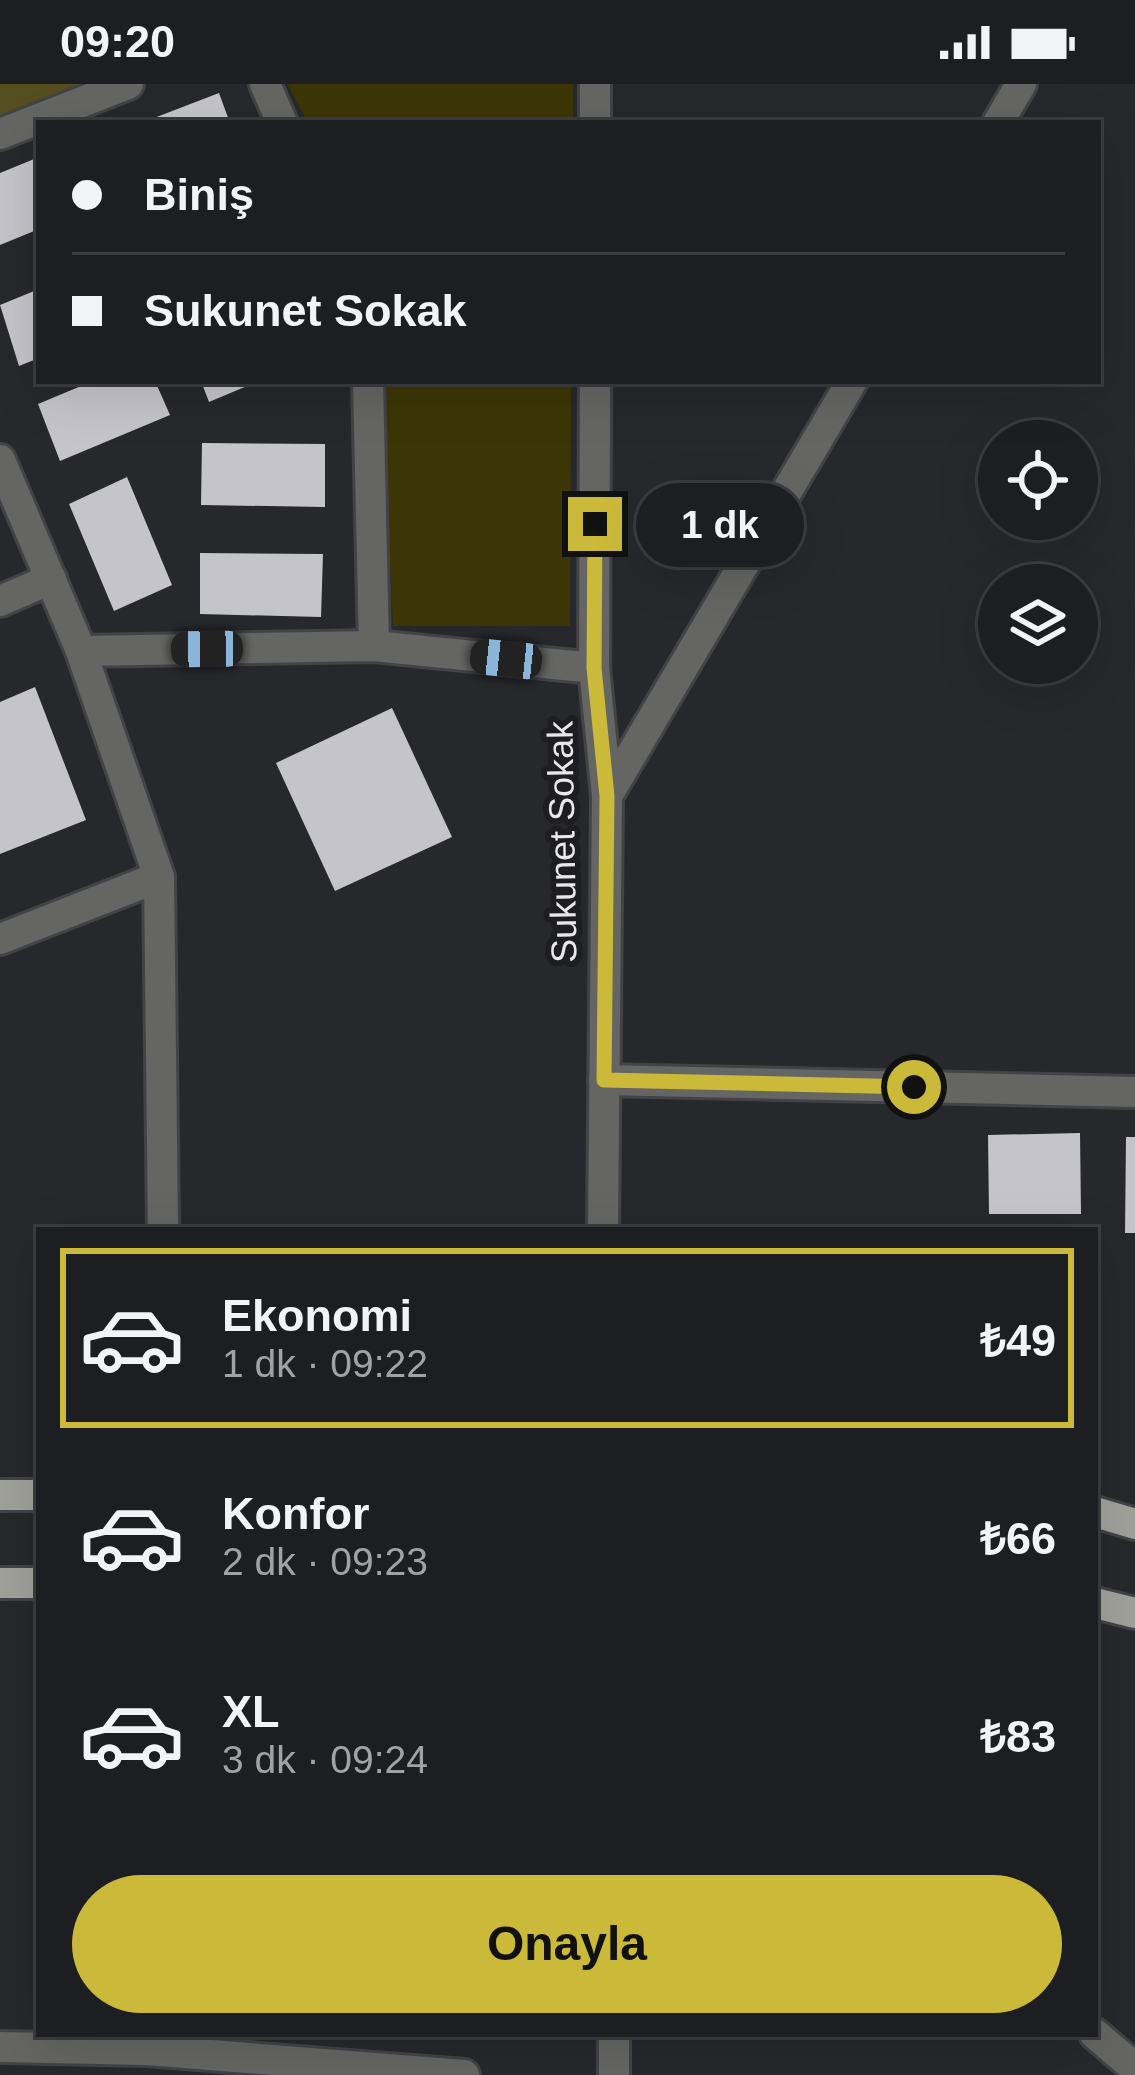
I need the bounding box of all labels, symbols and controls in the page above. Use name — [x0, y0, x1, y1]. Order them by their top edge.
text: 09:20 — [60, 16, 175, 67]
text: Biniş — [144, 169, 254, 220]
text: Sukunet Sokak — [144, 285, 467, 336]
map controls — [978, 420, 1098, 684]
button: locate — [978, 420, 1098, 540]
callout: 1 dk — [637, 482, 805, 566]
route end — [568, 497, 622, 551]
text: 1 dk — [681, 503, 759, 546]
button: layers — [978, 564, 1098, 684]
car — [171, 630, 243, 668]
car — [468, 637, 544, 681]
street label: Sukunet Sokak — [539, 720, 585, 963]
route start — [887, 1060, 941, 1114]
icon: car — [78, 1284, 186, 1392]
text: Ekonomi — [222, 1290, 412, 1341]
text: ₺49 — [980, 1315, 1056, 1366]
text: 1 dk · 09:22 — [222, 1342, 428, 1385]
icon: car — [78, 1482, 186, 1590]
text: Konfor — [222, 1488, 369, 1539]
text: ₺66 — [980, 1513, 1056, 1564]
text: 2 dk · 09:23 — [222, 1540, 428, 1583]
icon: car — [78, 1680, 186, 1788]
text: XL — [222, 1686, 280, 1737]
text: ₺83 — [980, 1711, 1056, 1762]
text: 3 dk · 09:24 — [222, 1738, 428, 1781]
button: Onayla — [72, 1875, 1062, 2013]

